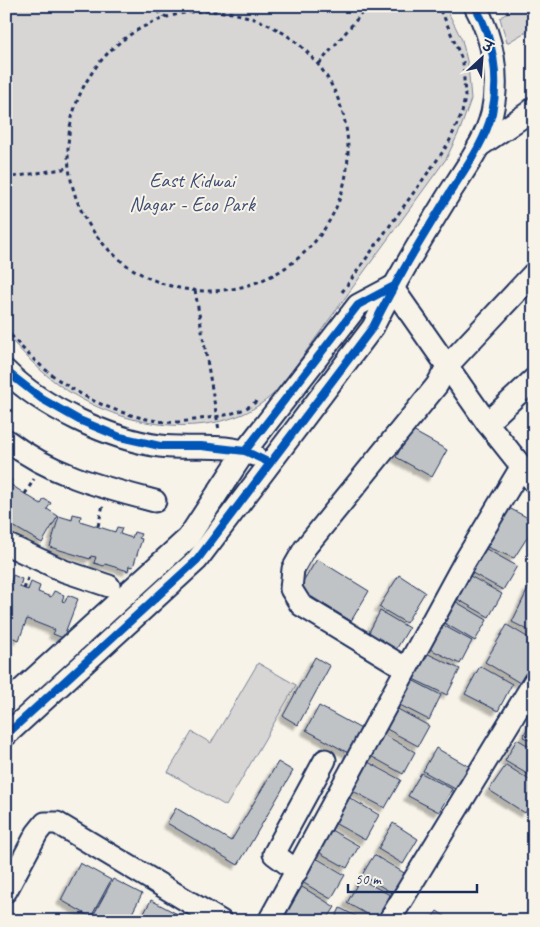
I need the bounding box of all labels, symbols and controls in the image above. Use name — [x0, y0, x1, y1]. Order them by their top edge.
north arrow — [458, 32, 508, 82]
text: उ — [478, 36, 497, 57]
park label: East Kidwai Nagar - Eco Park — [129, 167, 256, 217]
scale bar — [348, 862, 476, 894]
text: 50 m — [355, 870, 382, 889]

